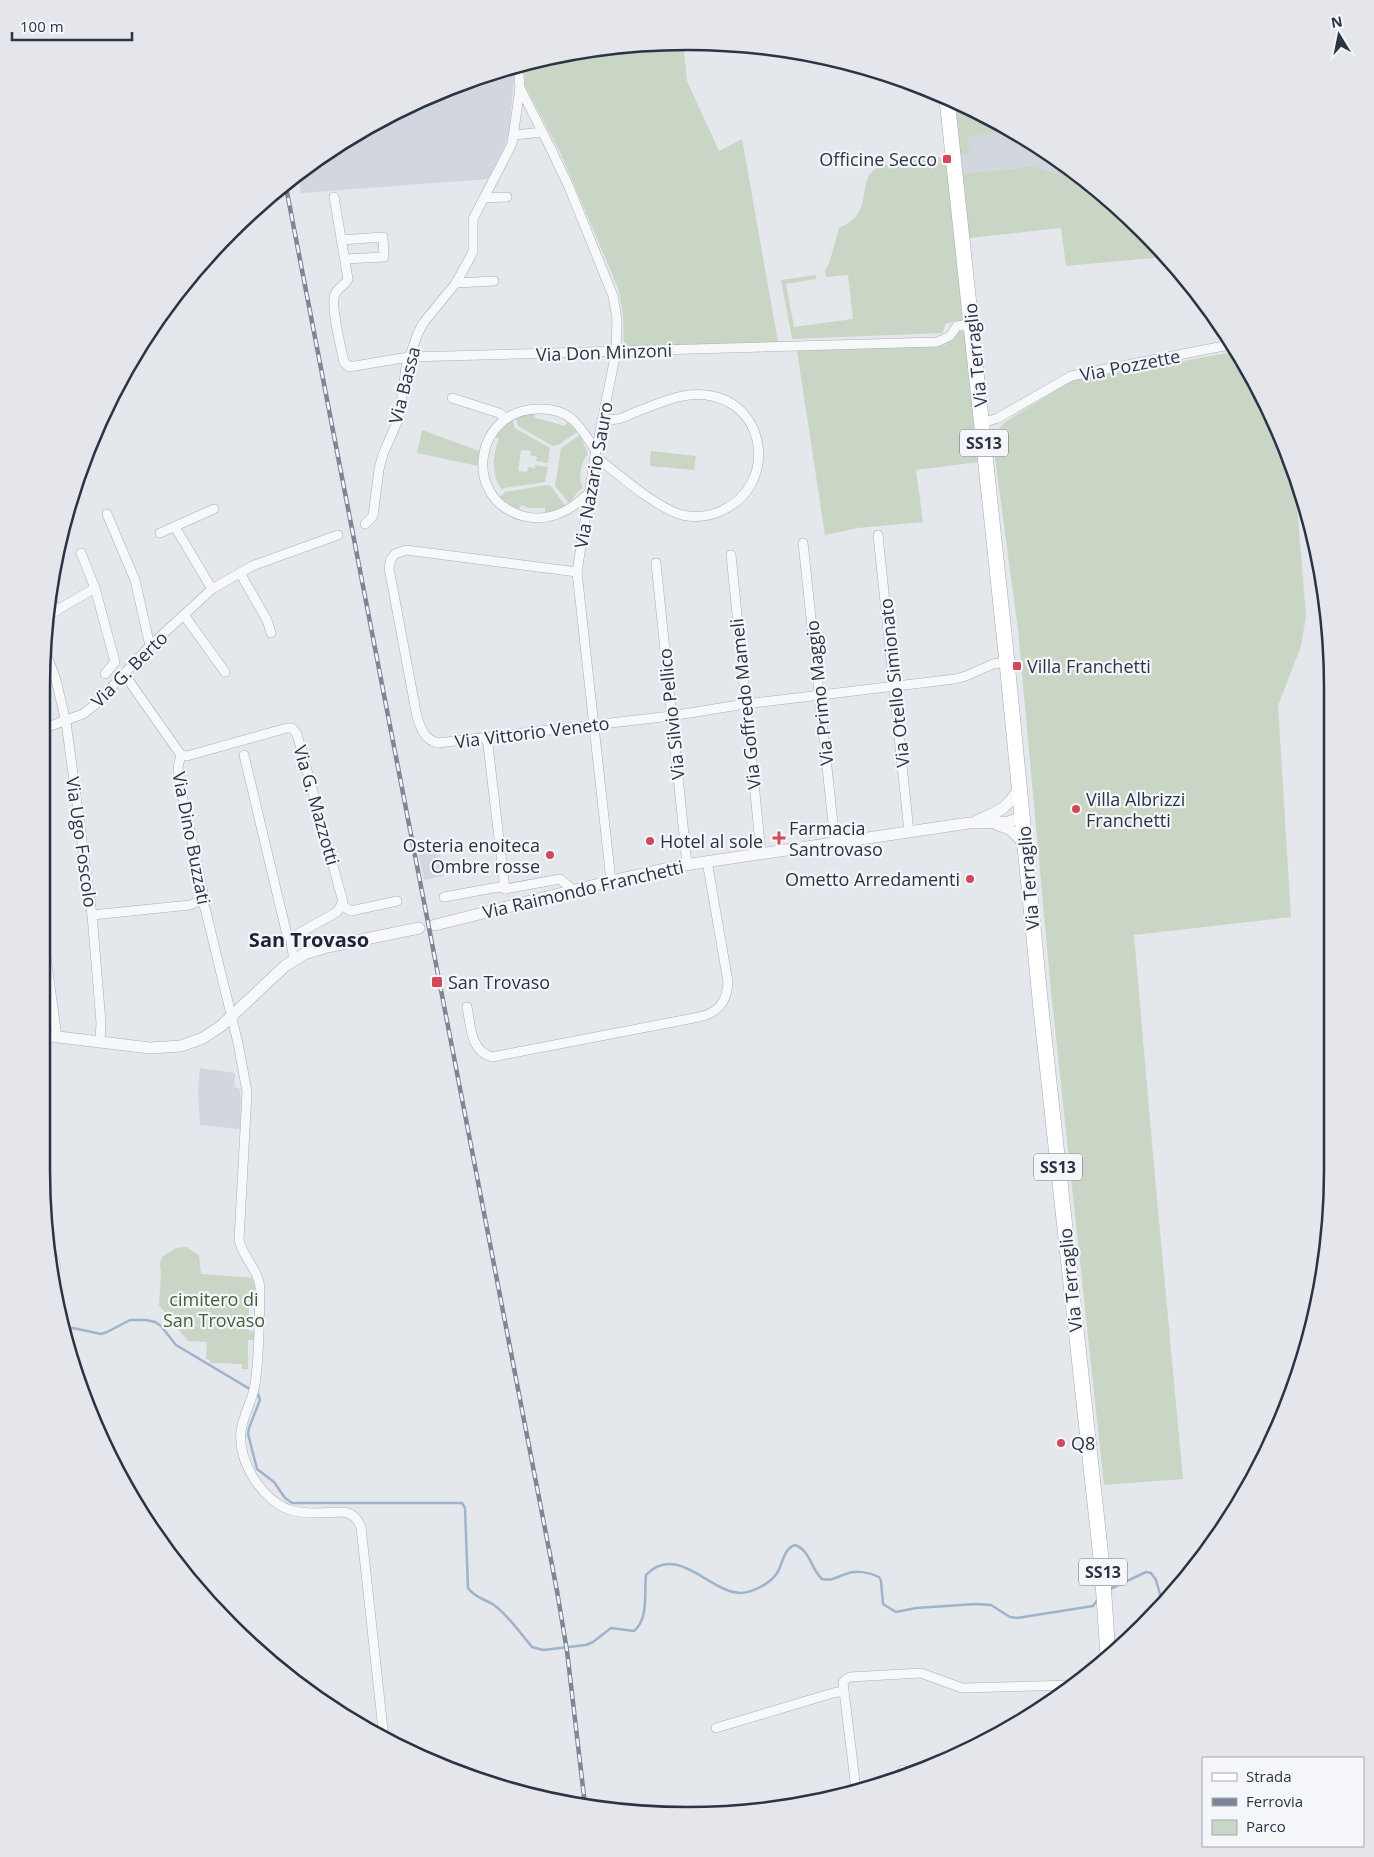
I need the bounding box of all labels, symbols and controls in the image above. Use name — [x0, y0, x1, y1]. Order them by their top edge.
scale bar — [12, 10, 132, 42]
north arrow — [1314, 10, 1364, 60]
text: N — [1329, 11, 1344, 32]
text: 100 m — [20, 16, 64, 36]
place label: Officine Secco — [819, 147, 937, 171]
marker: Officine Secco — [941, 153, 953, 165]
street label: Via Terraglio — [958, 302, 992, 408]
street label: Via Don Minzoni — [536, 338, 672, 366]
street label: Via Bassa — [383, 344, 425, 426]
street label: Via Pozzette — [1078, 344, 1182, 386]
street label: Via Nazario Sauro — [568, 400, 618, 550]
road number: SS13 — [960, 429, 1008, 456]
street label: Via Otello Simionato — [873, 597, 915, 769]
street label: Via Goffredo Mameli — [724, 617, 766, 791]
street label: Via Primo Maggio — [799, 619, 839, 767]
street label: Via G. Berto — [86, 626, 172, 712]
street label: Via Silvio Pellico — [652, 647, 690, 781]
place label: Villa Franchetti — [1027, 654, 1151, 678]
marker: Villa Franchetti — [1011, 660, 1023, 672]
street label: Via Vittorio Veneto — [453, 711, 611, 753]
street label: Via G. Mazzotti — [288, 742, 346, 868]
street label: Via Dino Buzzati — [167, 770, 217, 906]
street label: Via Ugo Foscolo — [61, 775, 103, 909]
place label: Villa Albrizzi Franchetti — [1086, 787, 1185, 832]
marker: Villa Albrizzi Franchetti — [1070, 803, 1082, 815]
place label: Farmacia Santrovaso — [789, 816, 883, 861]
street label: Via Terraglio — [1011, 825, 1045, 931]
place label: Hotel al sole — [660, 829, 763, 853]
marker: Farmacia Santrovaso — [773, 832, 785, 844]
place label: Osteria enoiteca Ombre rosse — [403, 833, 540, 878]
marker: Hotel al sole — [644, 835, 656, 847]
marker: Osteria enoiteca Ombre rosse — [544, 849, 556, 861]
street label: Via Raimondo Franchetti — [480, 854, 686, 924]
place label: Ometto Arredamenti — [785, 867, 960, 891]
marker: Ometto Arredamenti — [964, 873, 976, 885]
district label: San Trovaso — [249, 926, 369, 953]
place label: San Trovaso — [448, 970, 550, 994]
marker: San Trovaso — [430, 975, 444, 989]
road number: SS13 — [1034, 1154, 1082, 1180]
street label: Via Terraglio — [1053, 1227, 1087, 1333]
park label: cimitero di San Trovaso — [163, 1287, 265, 1332]
place label: Q8 — [1071, 1431, 1095, 1455]
marker: Q8 — [1055, 1437, 1067, 1449]
road number: SS13 — [1079, 1558, 1127, 1585]
legend — [1202, 1757, 1364, 1847]
text: Strada — [1246, 1766, 1292, 1786]
text: Ferrovia — [1246, 1791, 1303, 1811]
text: Parco — [1246, 1816, 1286, 1836]

